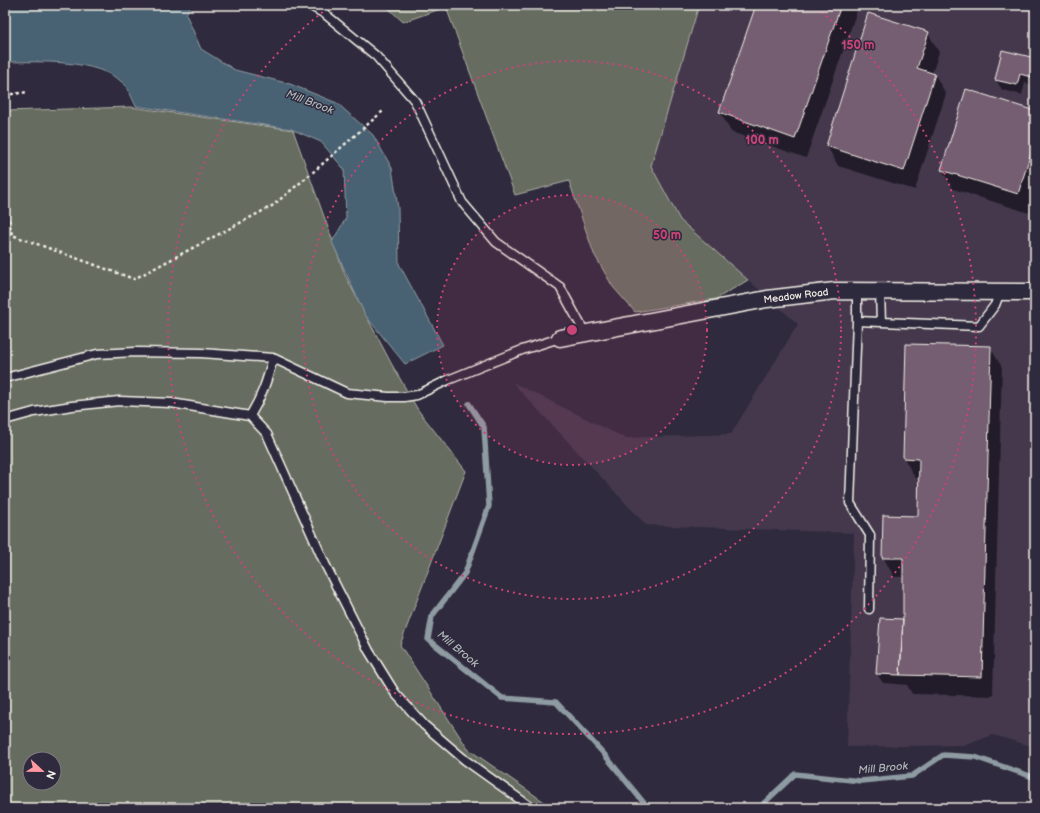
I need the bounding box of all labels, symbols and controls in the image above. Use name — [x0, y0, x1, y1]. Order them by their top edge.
text: 150 m — [842, 38, 874, 53]
water label: Mill Brook — [284, 87, 336, 117]
text: 100 m — [745, 133, 779, 148]
text: 50 m — [653, 228, 681, 243]
street label: Meadow Road — [763, 286, 829, 306]
centre of rings — [565, 323, 579, 337]
water label: Mill Brook — [435, 628, 482, 670]
north arrow — [22, 751, 62, 791]
water label: Mill Brook — [858, 759, 909, 777]
text: N — [43, 768, 58, 781]

